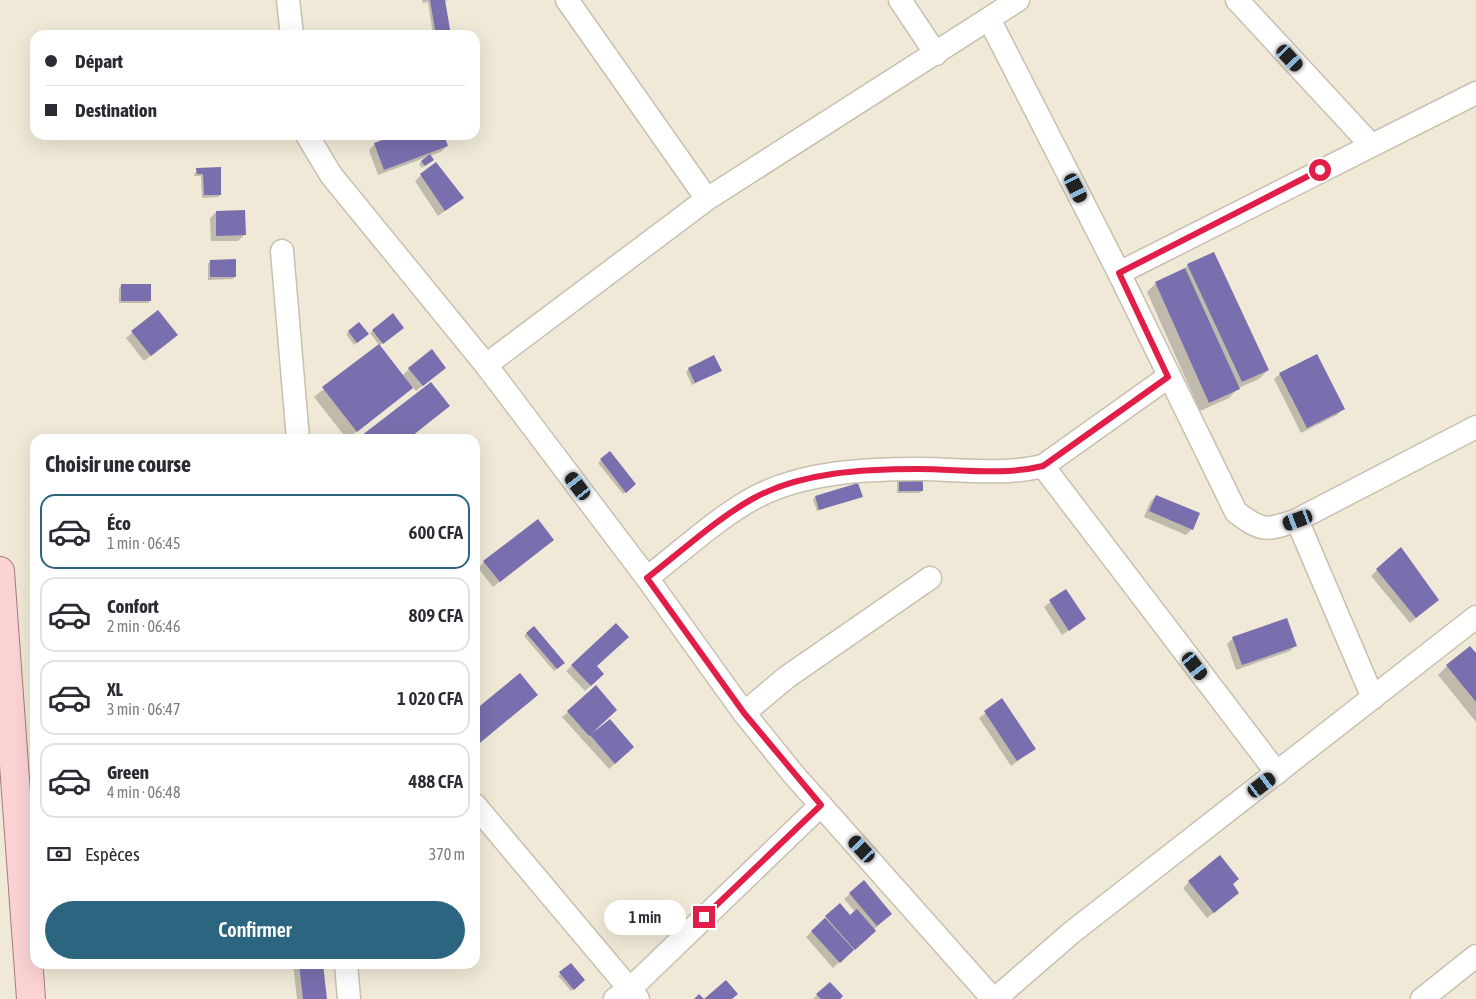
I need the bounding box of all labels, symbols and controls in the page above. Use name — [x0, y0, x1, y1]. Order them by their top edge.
car — [1274, 42, 1305, 74]
text: Départ — [75, 50, 123, 72]
text: Destination — [75, 99, 157, 121]
route start — [1309, 159, 1331, 181]
car — [1062, 171, 1089, 205]
text: Choisir une course — [45, 451, 191, 477]
car — [562, 470, 593, 502]
car — [1281, 508, 1314, 532]
icon: car — [47, 509, 92, 554]
text: Éco — [107, 512, 131, 534]
text: 600 CFA — [408, 521, 463, 543]
text: 1 min · 06:45 — [107, 534, 180, 552]
icon: car — [47, 592, 92, 637]
text: Confort — [107, 595, 159, 617]
text: 809 CFA — [408, 604, 463, 626]
text: 2 min · 06:46 — [107, 617, 180, 635]
car — [1179, 650, 1210, 682]
icon: car — [47, 675, 92, 720]
text: XL — [107, 678, 123, 700]
text: 1 020 CFA — [397, 687, 463, 709]
text: 3 min · 06:47 — [107, 700, 180, 718]
icon: car — [47, 758, 92, 803]
text: Green — [107, 761, 149, 783]
text: 488 CFA — [408, 770, 463, 792]
car — [1245, 770, 1278, 800]
text: 4 min · 06:48 — [107, 783, 180, 801]
car — [846, 833, 877, 865]
icon: cash — [45, 840, 73, 868]
text: Espèces — [85, 843, 140, 865]
text: 370 m — [429, 845, 465, 863]
callout: 1 min — [604, 900, 686, 934]
button: Confirmer — [45, 901, 465, 959]
route end — [693, 906, 715, 928]
text: 1 min — [629, 908, 661, 926]

